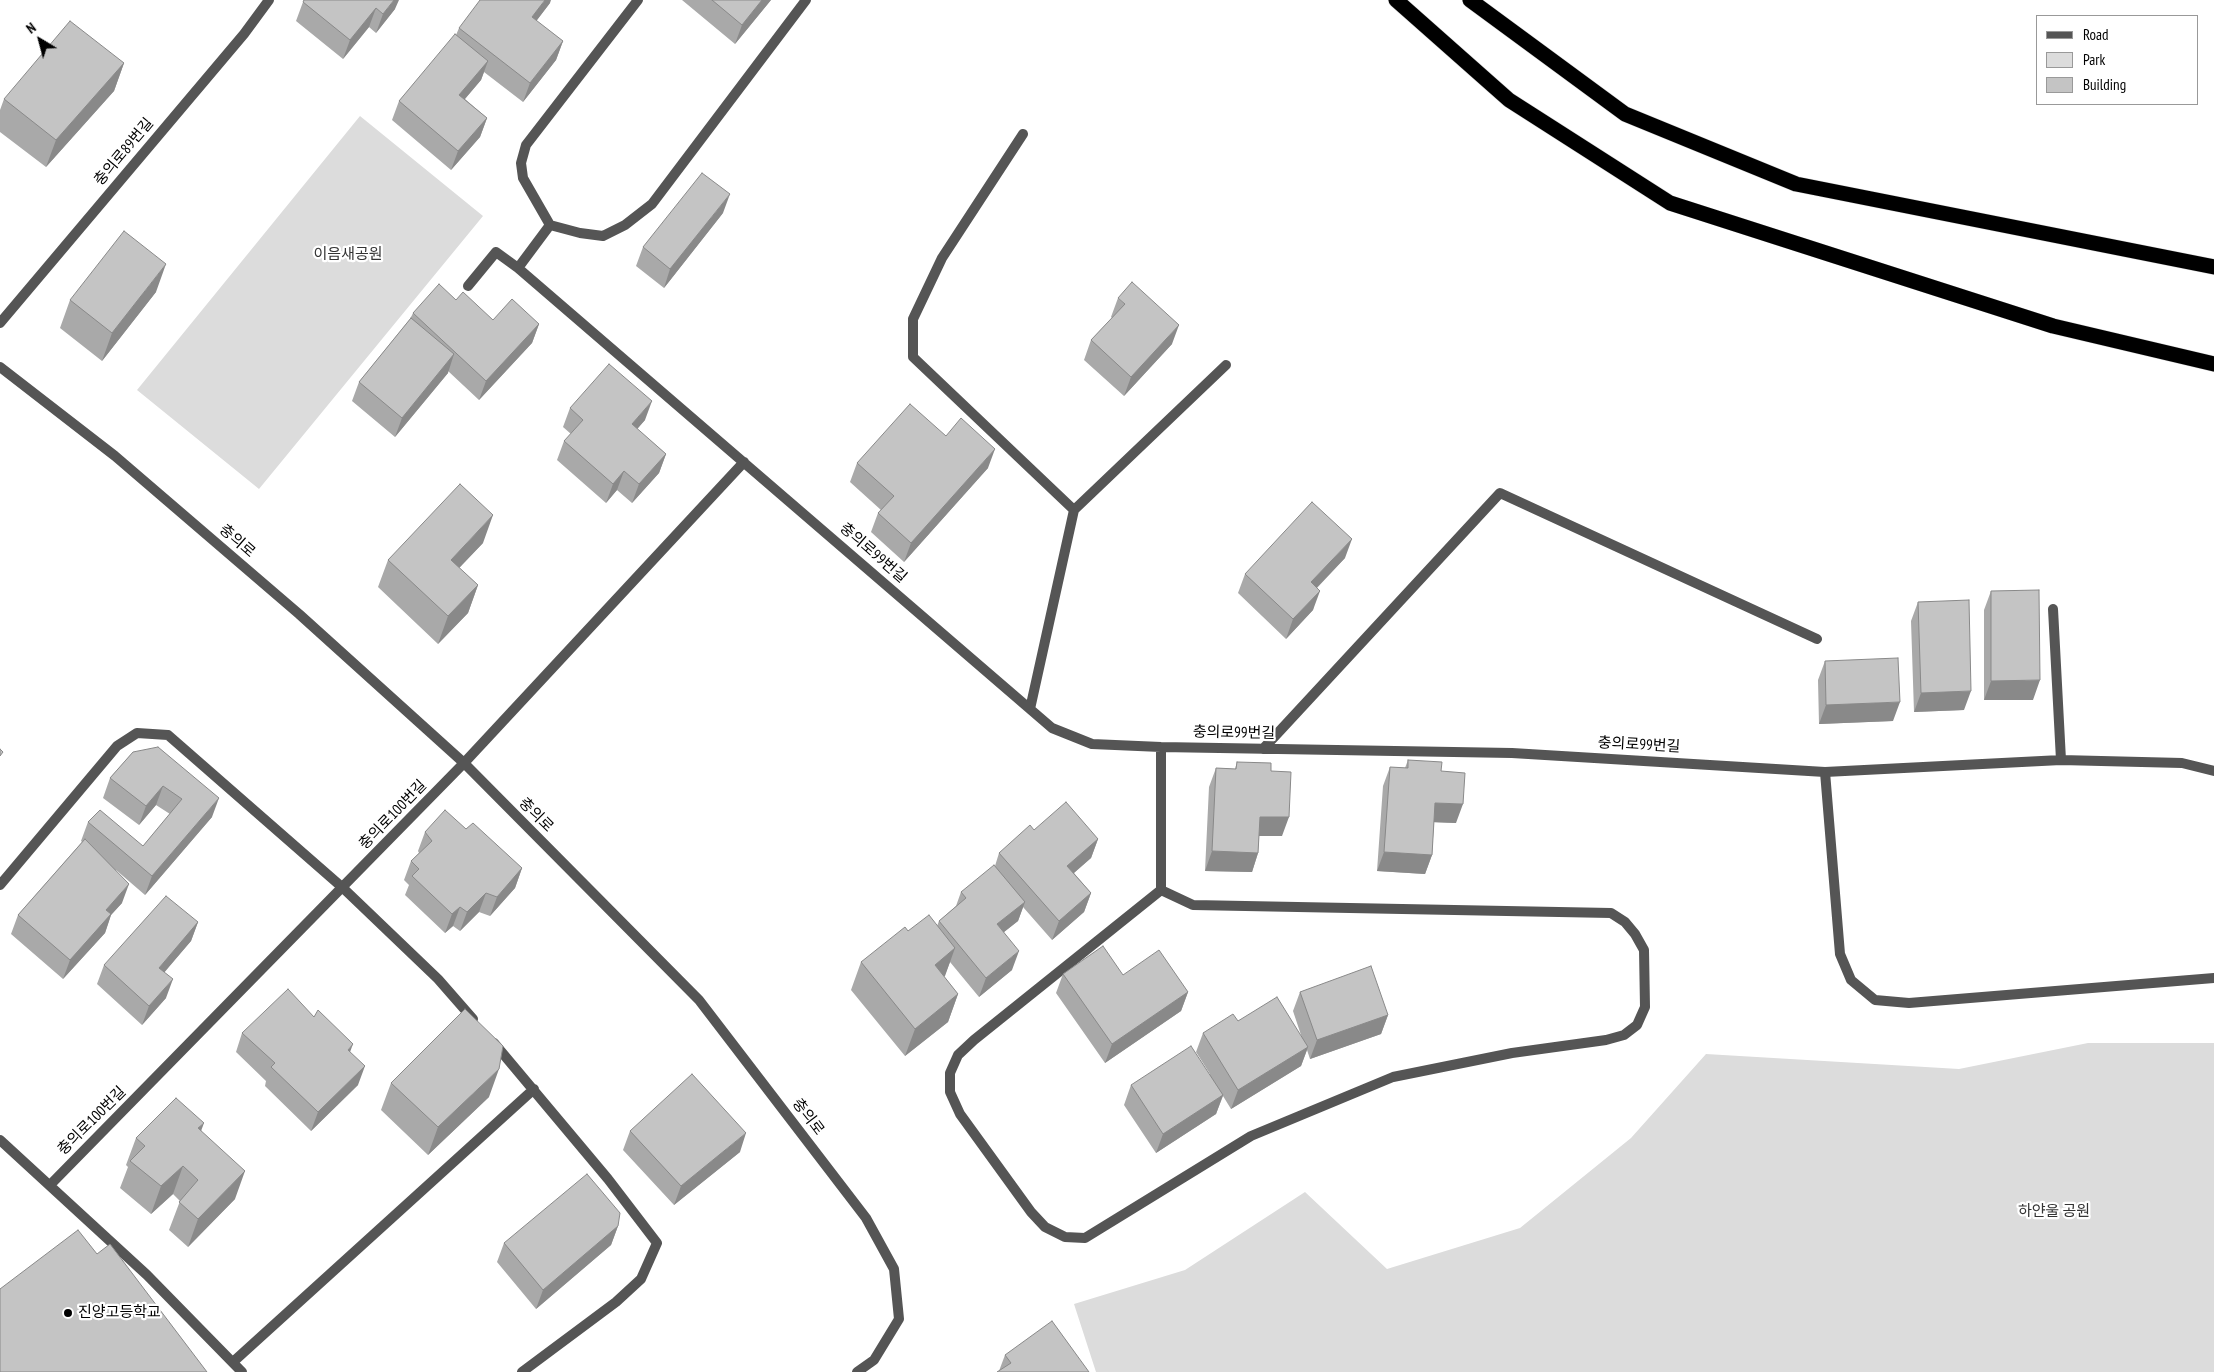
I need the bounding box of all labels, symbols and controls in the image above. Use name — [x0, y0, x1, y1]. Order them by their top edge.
north arrow — [15, 15, 65, 65]
legend — [2036, 15, 2199, 105]
text: N — [23, 19, 39, 37]
text: Road — [2083, 25, 2109, 44]
text: Park — [2083, 50, 2105, 69]
text: Building — [2083, 75, 2126, 94]
street label: 충의로89번길 — [91, 115, 157, 189]
park label: 이음새공원 — [314, 246, 382, 264]
street label: 충의로99번길 — [836, 519, 910, 587]
street label: 충의로 — [215, 521, 259, 561]
street label: 충의로99번길 — [1193, 723, 1275, 743]
street label: 충의로99번길 — [1597, 734, 1681, 756]
street label: 충의로100번길 — [356, 777, 430, 853]
street label: 충의로 — [515, 794, 557, 836]
street label: 충의로100번길 — [54, 1083, 130, 1159]
street label: 충의로 — [788, 1095, 828, 1139]
park label: 하얀울 공원 — [2018, 1203, 2090, 1221]
place label: 진양고등학교 — [78, 1304, 161, 1322]
marker: 진양고등학교 — [62, 1307, 74, 1319]

